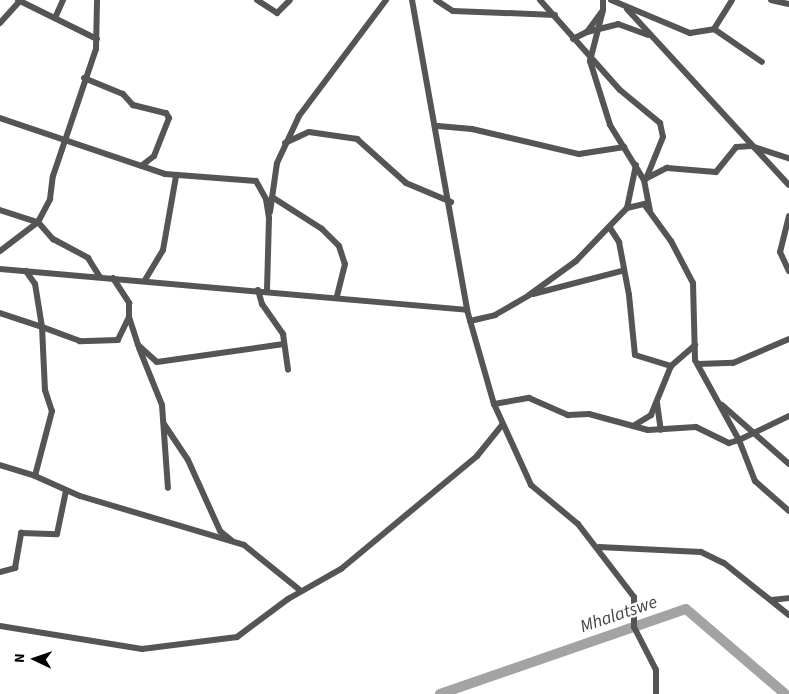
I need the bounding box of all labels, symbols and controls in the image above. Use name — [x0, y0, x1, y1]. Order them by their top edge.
water label: Mhalatswe — [578, 592, 660, 638]
north arrow — [10, 634, 60, 684]
text: N — [10, 653, 30, 663]

